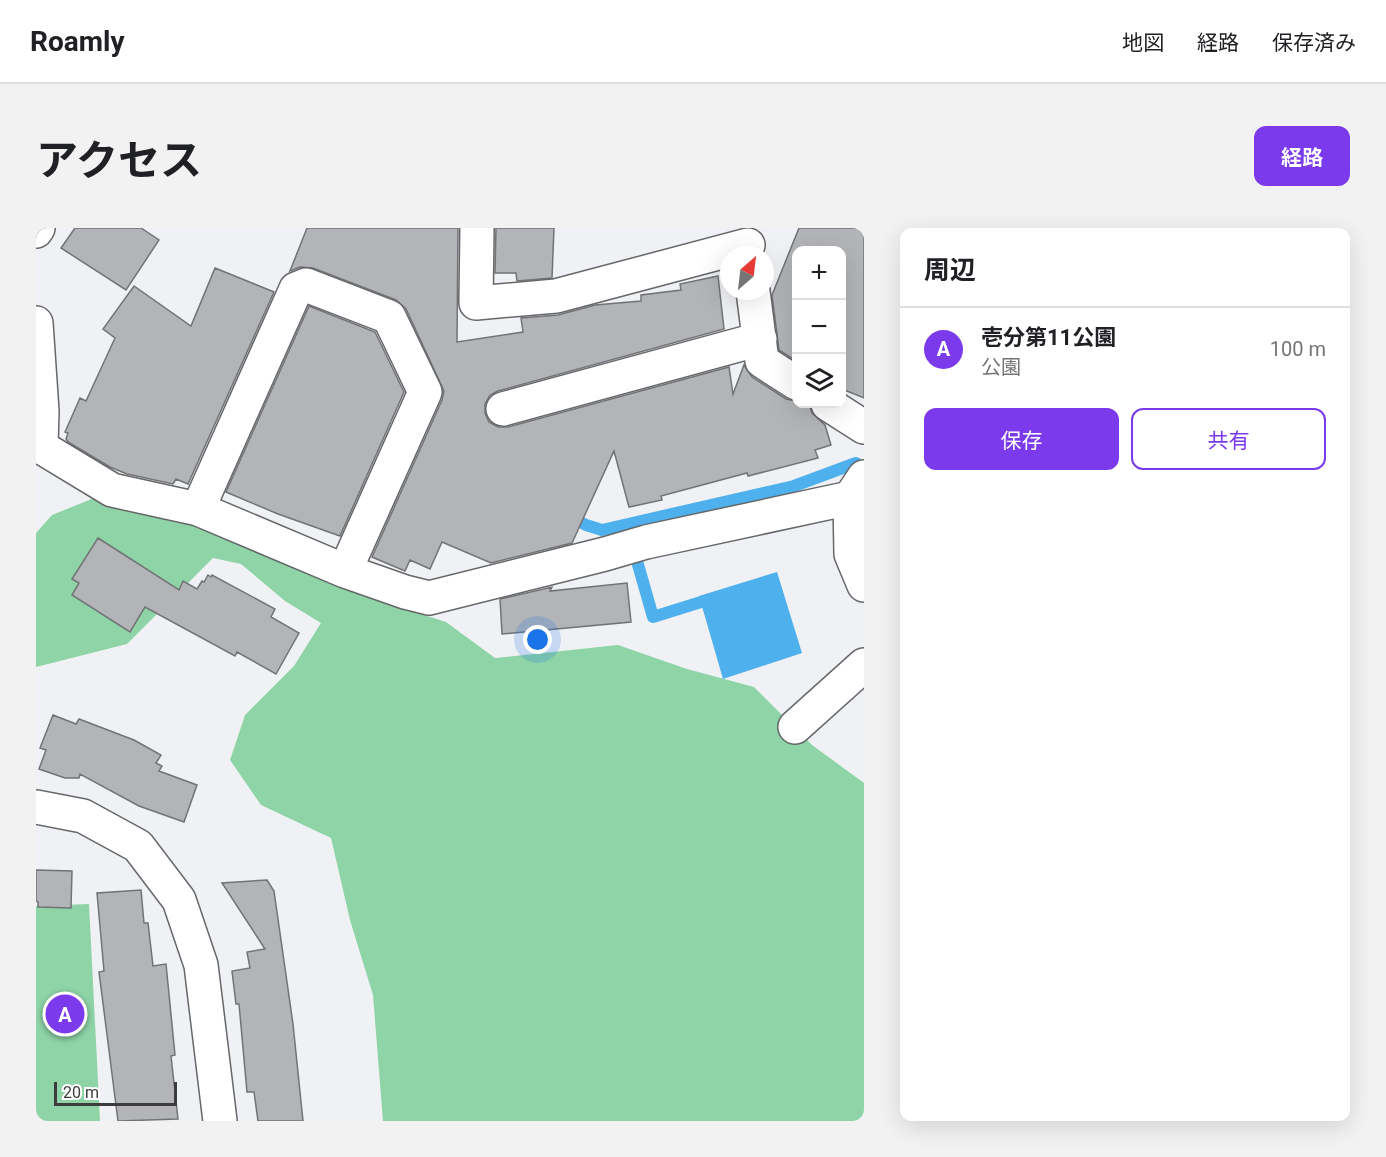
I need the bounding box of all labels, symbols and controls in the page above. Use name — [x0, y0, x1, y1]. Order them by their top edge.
text: Roamly — [30, 25, 125, 58]
text: 地図 — [1122, 31, 1164, 55]
text: 経路 — [1197, 31, 1239, 55]
text: 保存済み — [1272, 31, 1356, 55]
button: 経路 — [1254, 126, 1350, 186]
text: アクセス — [36, 136, 202, 185]
north arrow — [720, 246, 774, 300]
map controls — [792, 246, 846, 408]
button: + — [792, 246, 846, 300]
text: 周辺 — [924, 255, 976, 285]
button: − — [792, 300, 846, 354]
text: 壱分第11公園 — [981, 325, 1116, 350]
text: A — [937, 337, 950, 361]
text: 100 m — [1270, 337, 1326, 361]
button: layers — [792, 354, 846, 408]
text: 公園 — [981, 355, 1021, 379]
button: 保存 — [924, 408, 1119, 470]
button: 共有 — [1131, 408, 1326, 470]
your location — [523, 625, 552, 654]
pin: A — [45, 992, 84, 1036]
scale bar — [54, 1079, 177, 1106]
text: 20 m — [63, 1083, 99, 1102]

